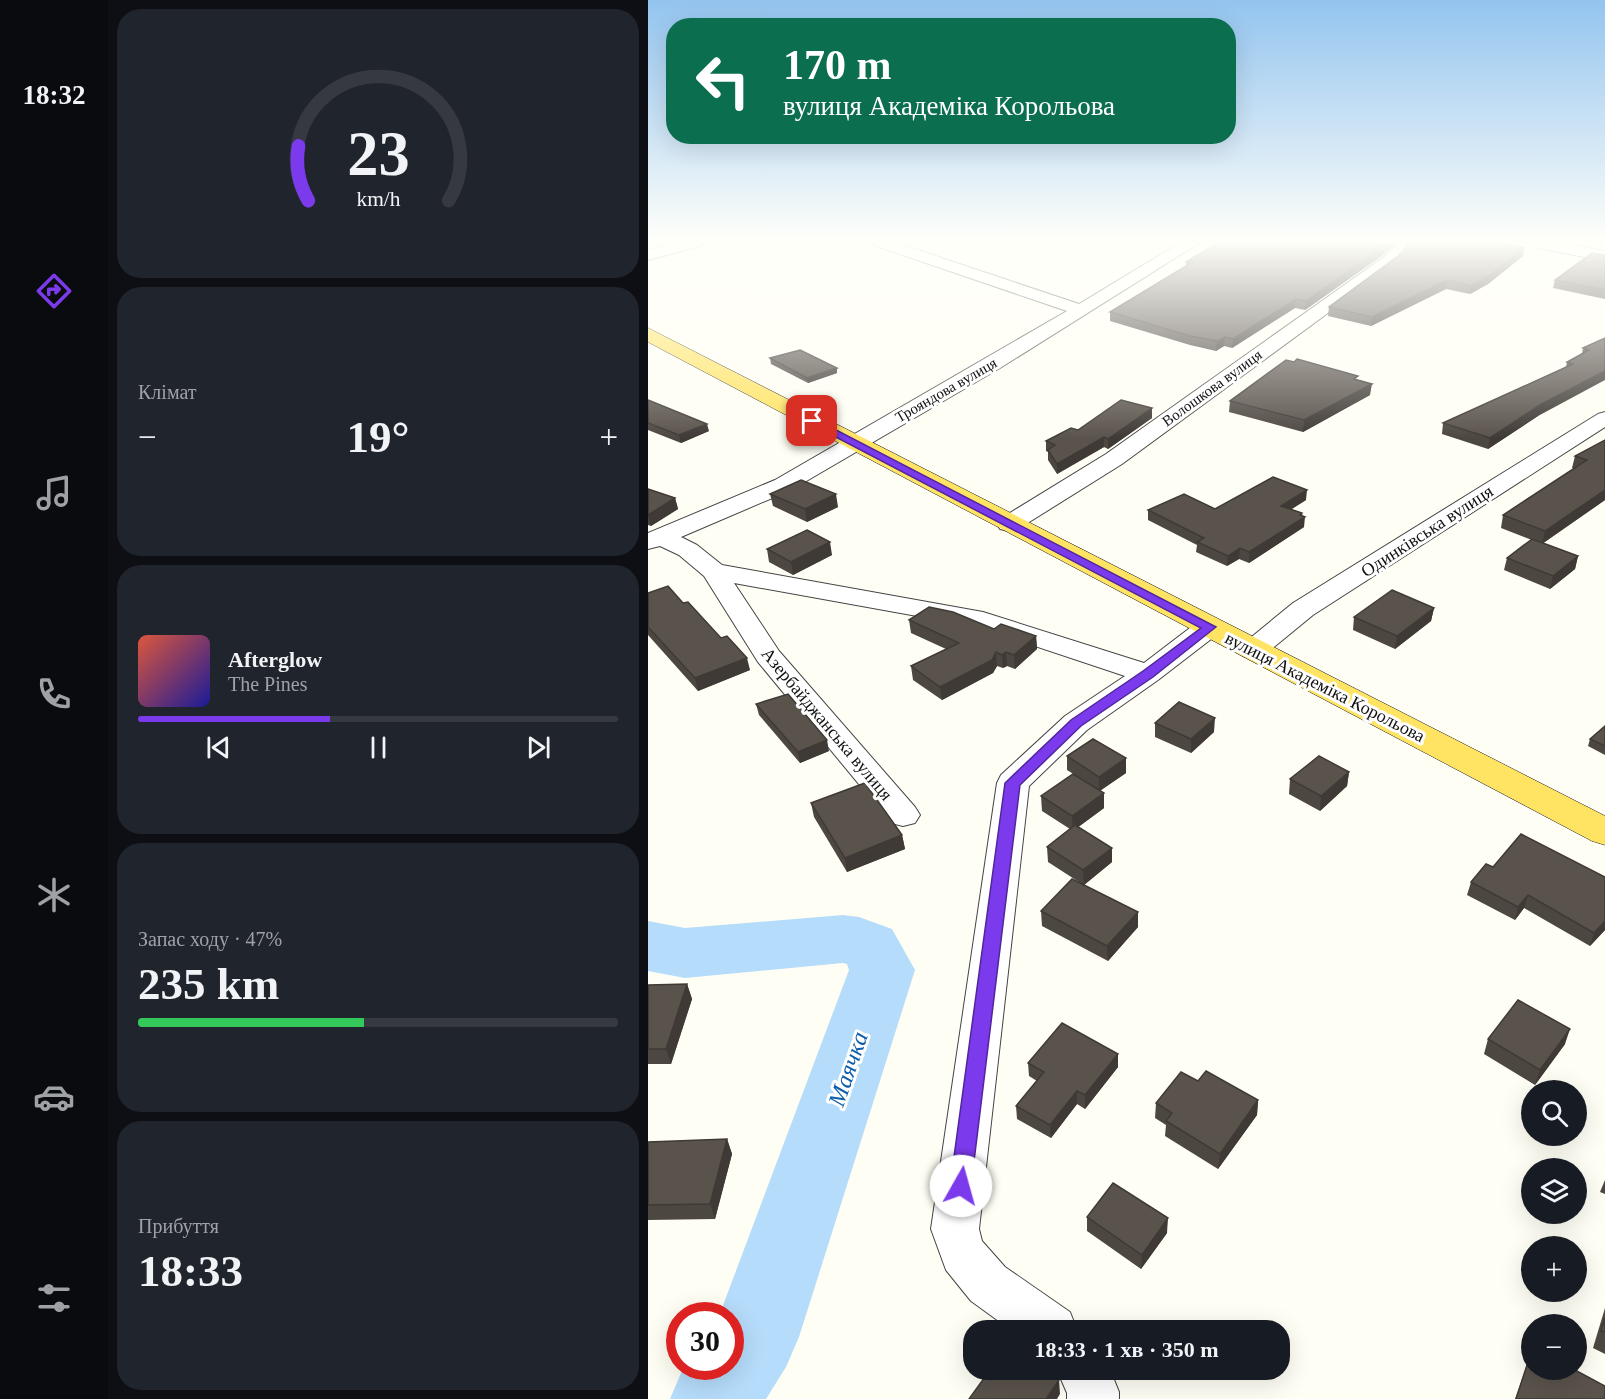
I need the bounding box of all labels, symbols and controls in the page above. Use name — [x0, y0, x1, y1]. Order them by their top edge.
icon: left — [684, 42, 762, 120]
text: 170 m — [783, 42, 892, 88]
text: 18:32 — [23, 80, 86, 110]
text: вулиця Академіка Корольова — [783, 91, 1115, 121]
text: 23 — [347, 119, 409, 188]
text: km/h — [356, 187, 400, 211]
icon: directions — [33, 270, 75, 312]
street label: Волошкова вулиця — [1159, 346, 1265, 429]
street label: Трояндова вулиця — [892, 354, 1000, 426]
text: Клімат — [138, 381, 197, 403]
pin — [786, 395, 837, 446]
icon: arrive — [795, 404, 828, 437]
text: 19° — [347, 412, 410, 462]
text: − — [138, 419, 157, 455]
text: + — [599, 419, 618, 455]
icon: music — [33, 472, 75, 514]
street label: Одинківська вулиця — [1357, 481, 1497, 581]
street label: вулиця Академіка Корольова — [1222, 628, 1428, 746]
street label: Азербайджанська вулиця — [757, 644, 897, 804]
text: Afterglow — [228, 647, 322, 672]
icon: phone — [33, 673, 75, 715]
text: The Pines — [228, 673, 307, 695]
icon: previous — [202, 731, 235, 764]
icon: pause — [362, 731, 395, 764]
icon: next — [522, 731, 555, 764]
icon: climate — [33, 874, 75, 916]
text: Запас ходу · 47% — [138, 928, 282, 950]
text: 235 km — [138, 959, 279, 1009]
water label: Маячка — [823, 1028, 873, 1111]
icon: car — [33, 1076, 75, 1118]
map controls — [1521, 1080, 1587, 1380]
button: search — [1521, 1080, 1587, 1146]
position arrow — [929, 1154, 993, 1218]
button: layers — [1521, 1158, 1587, 1224]
text: Прибуття — [138, 1215, 219, 1237]
button: + — [1521, 1236, 1587, 1302]
text: 18:33 — [138, 1246, 243, 1296]
icon: filters — [33, 1277, 75, 1319]
speed limit sign: 30 — [666, 1302, 744, 1380]
button: − — [1521, 1314, 1587, 1380]
text: 18:33 · 1 хв · 350 m — [1034, 1337, 1219, 1362]

